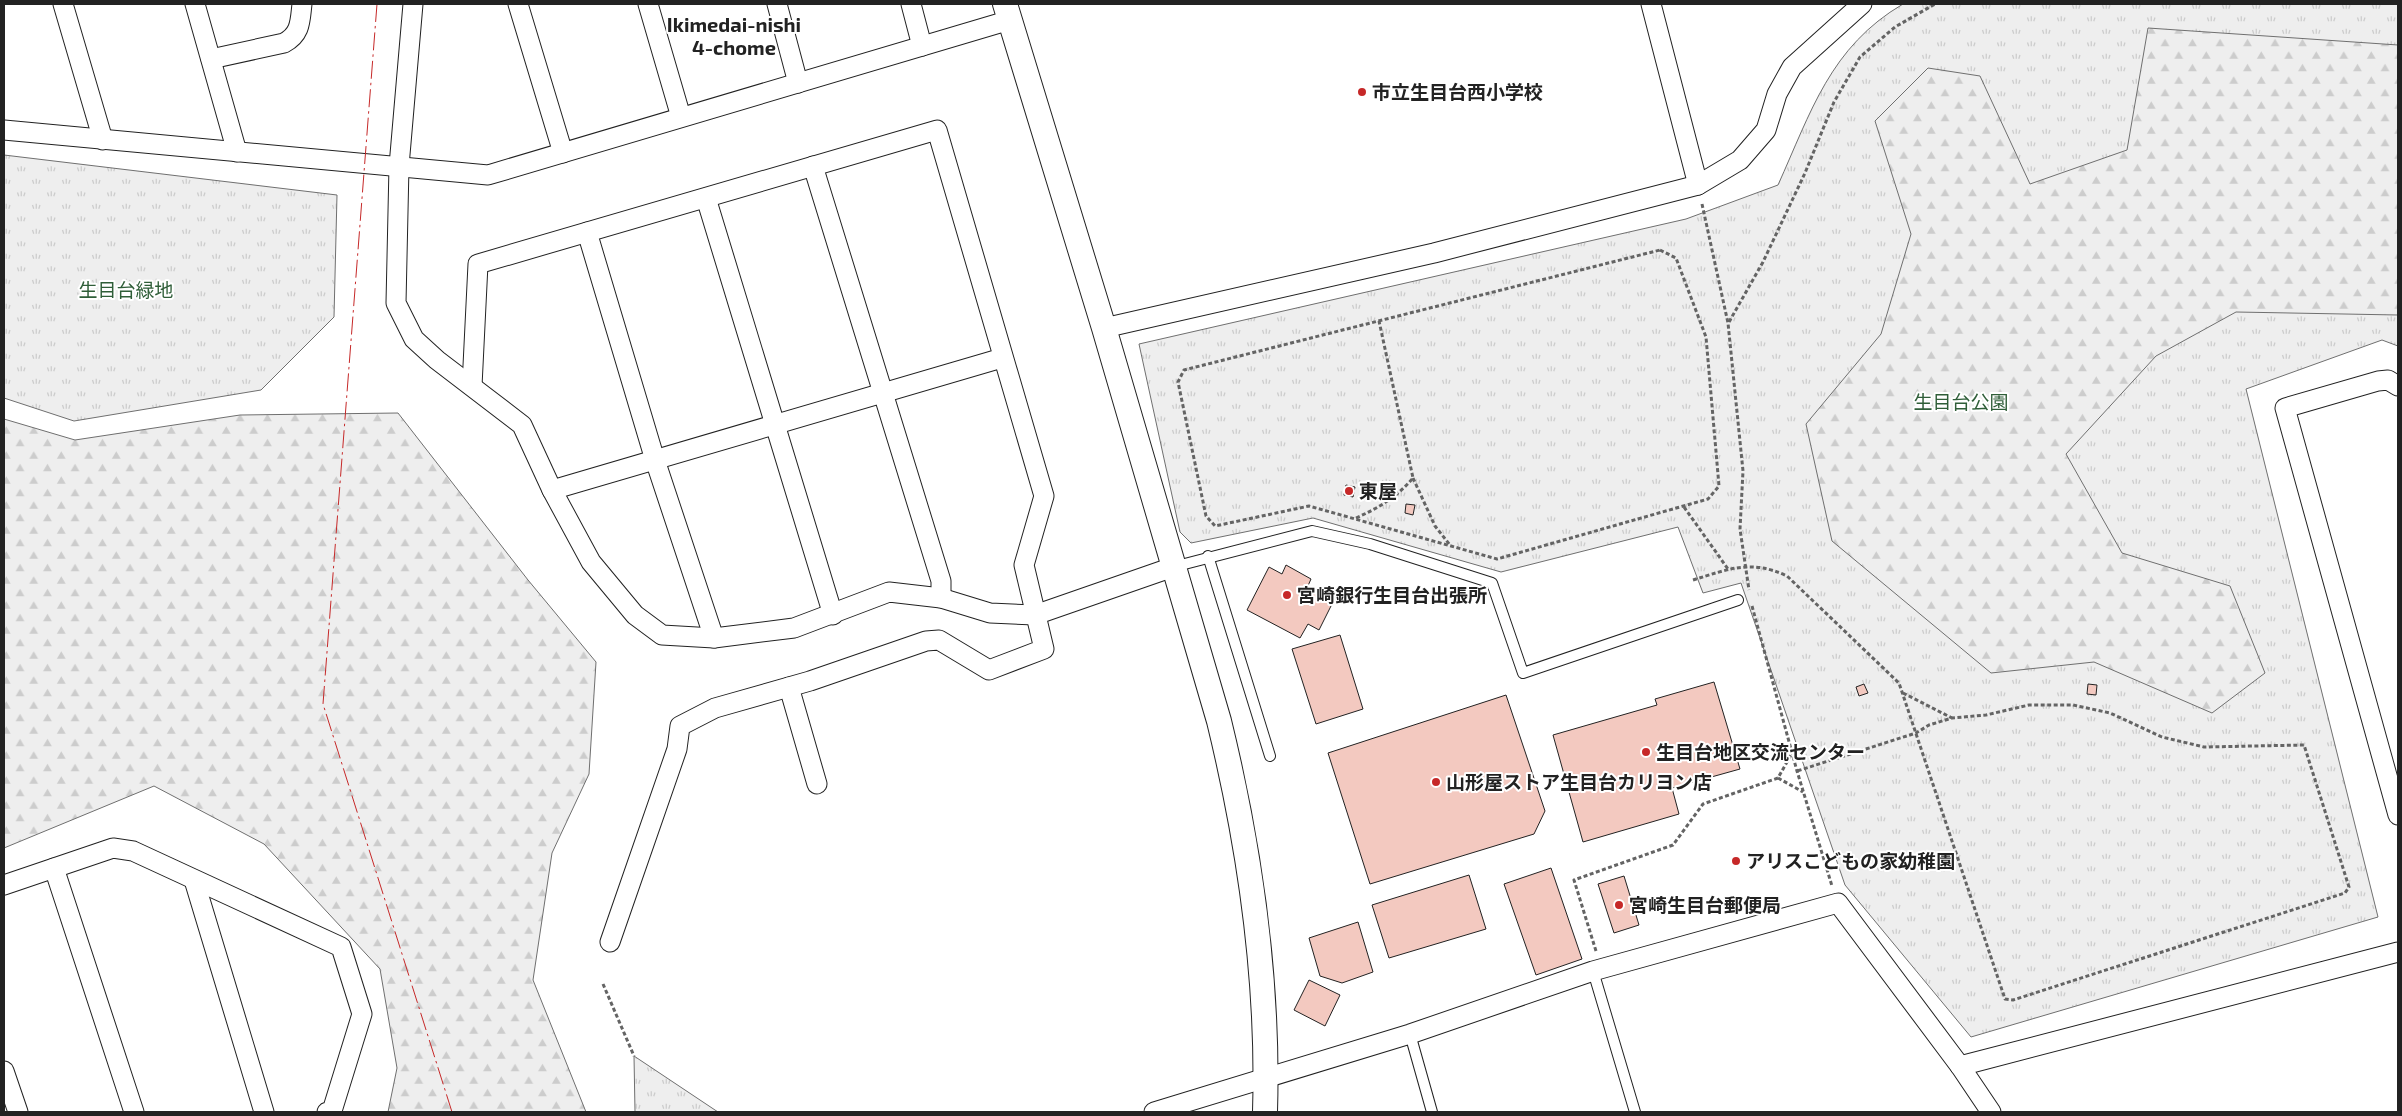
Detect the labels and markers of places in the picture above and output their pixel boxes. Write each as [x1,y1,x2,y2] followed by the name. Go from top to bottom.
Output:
[1372,80,1543,103] place label: 市立生目台西小学校
[1356,86,1368,98] marker: 市立生目台西小学校
[1359,479,1397,502] place label: 東屋
[1343,485,1355,497] marker: 東屋
[1297,583,1487,606] place label: 宮崎銀行生目台出張所
[1281,589,1293,601] marker: 宮崎銀行生目台出張所
[1656,740,1865,763] place label: 生目台地区交流センター
[1640,746,1652,758] marker: 生目台地区交流センター
[1446,770,1712,793] place label: 山形屋ストア生目台カリヨン店
[1430,776,1442,788] marker: 山形屋ストア生目台カリヨン店
[1746,849,1955,872] place label: アリスこどもの家幼稚園
[1730,855,1742,867] marker: アリスこどもの家幼稚園
[1629,893,1781,916] place label: 宮崎生目台郵便局
[1613,899,1625,911] marker: 宮崎生目台郵便局

